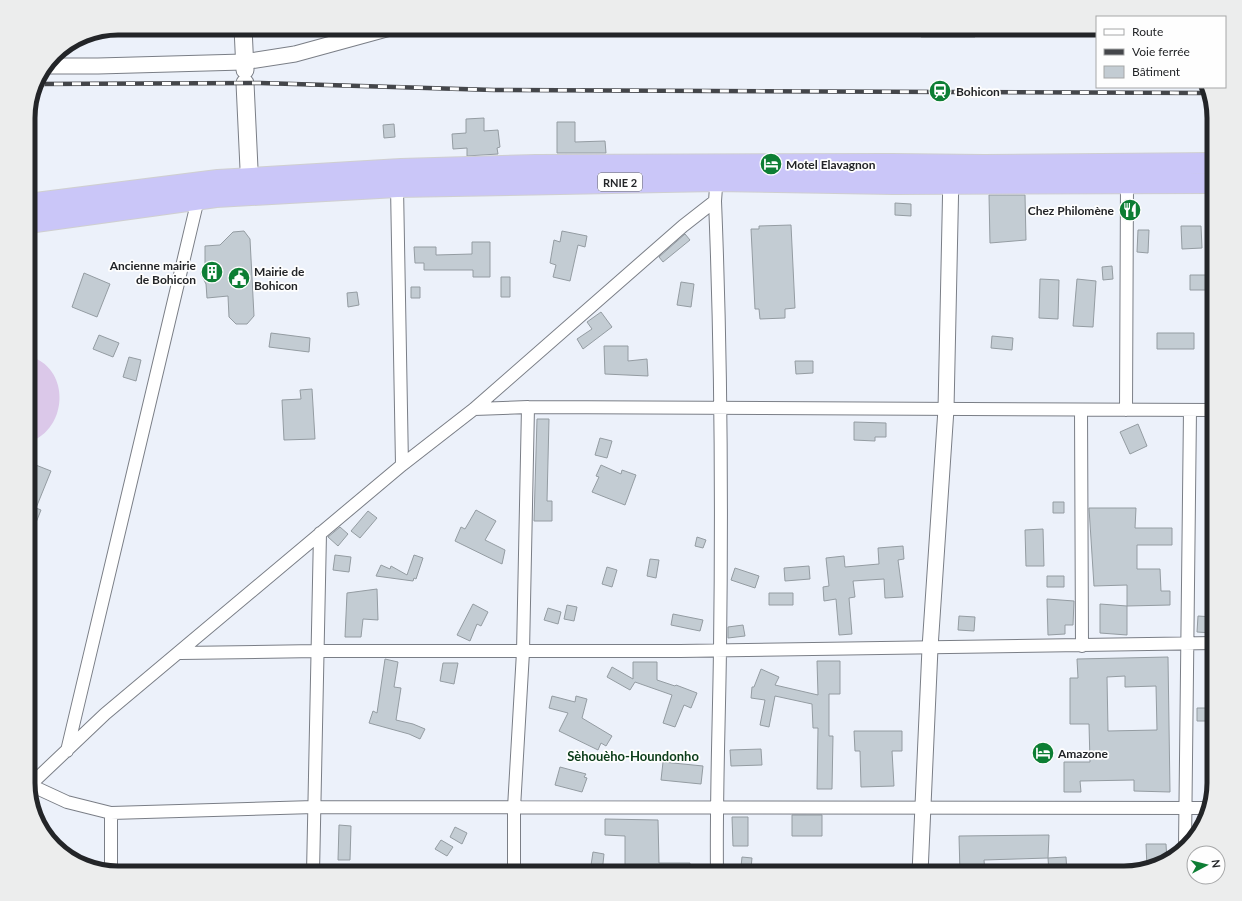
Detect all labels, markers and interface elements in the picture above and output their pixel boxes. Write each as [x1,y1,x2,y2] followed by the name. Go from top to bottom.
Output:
[1096,16,1226,88] legend
[1132,24,1163,39] text: Route
[1132,44,1190,59] text: Voie ferrée
[1132,64,1181,79] text: Bâtiment
[927,78,953,104] station icon: Bohicon
[956,84,1000,99] place label: Bohicon
[758,151,784,177] hotel icon: Motel Elavagnon
[786,157,876,172] place label: Motel Elavagnon
[598,173,642,191] road number: RNIE 2
[1117,197,1143,223] restaurant icon: Chez Philomène
[1028,203,1115,218] place label: Chez Philomène
[109,258,197,287] place label: Ancienne mairie de Bohicon
[199,259,225,285] building icon: Ancienne mairie de Bohicon
[254,264,305,293] place label: Mairie de Bohicon
[226,265,252,291] public building icon: Mairie de Bohicon
[1030,740,1056,766] hotel icon: Amazone
[1057,746,1109,761] place label: Amazone
[567,748,699,764] district label: Sèhouèho-Houndonho
[1186,845,1226,885] north arrow
[1209,859,1223,869] text: N

